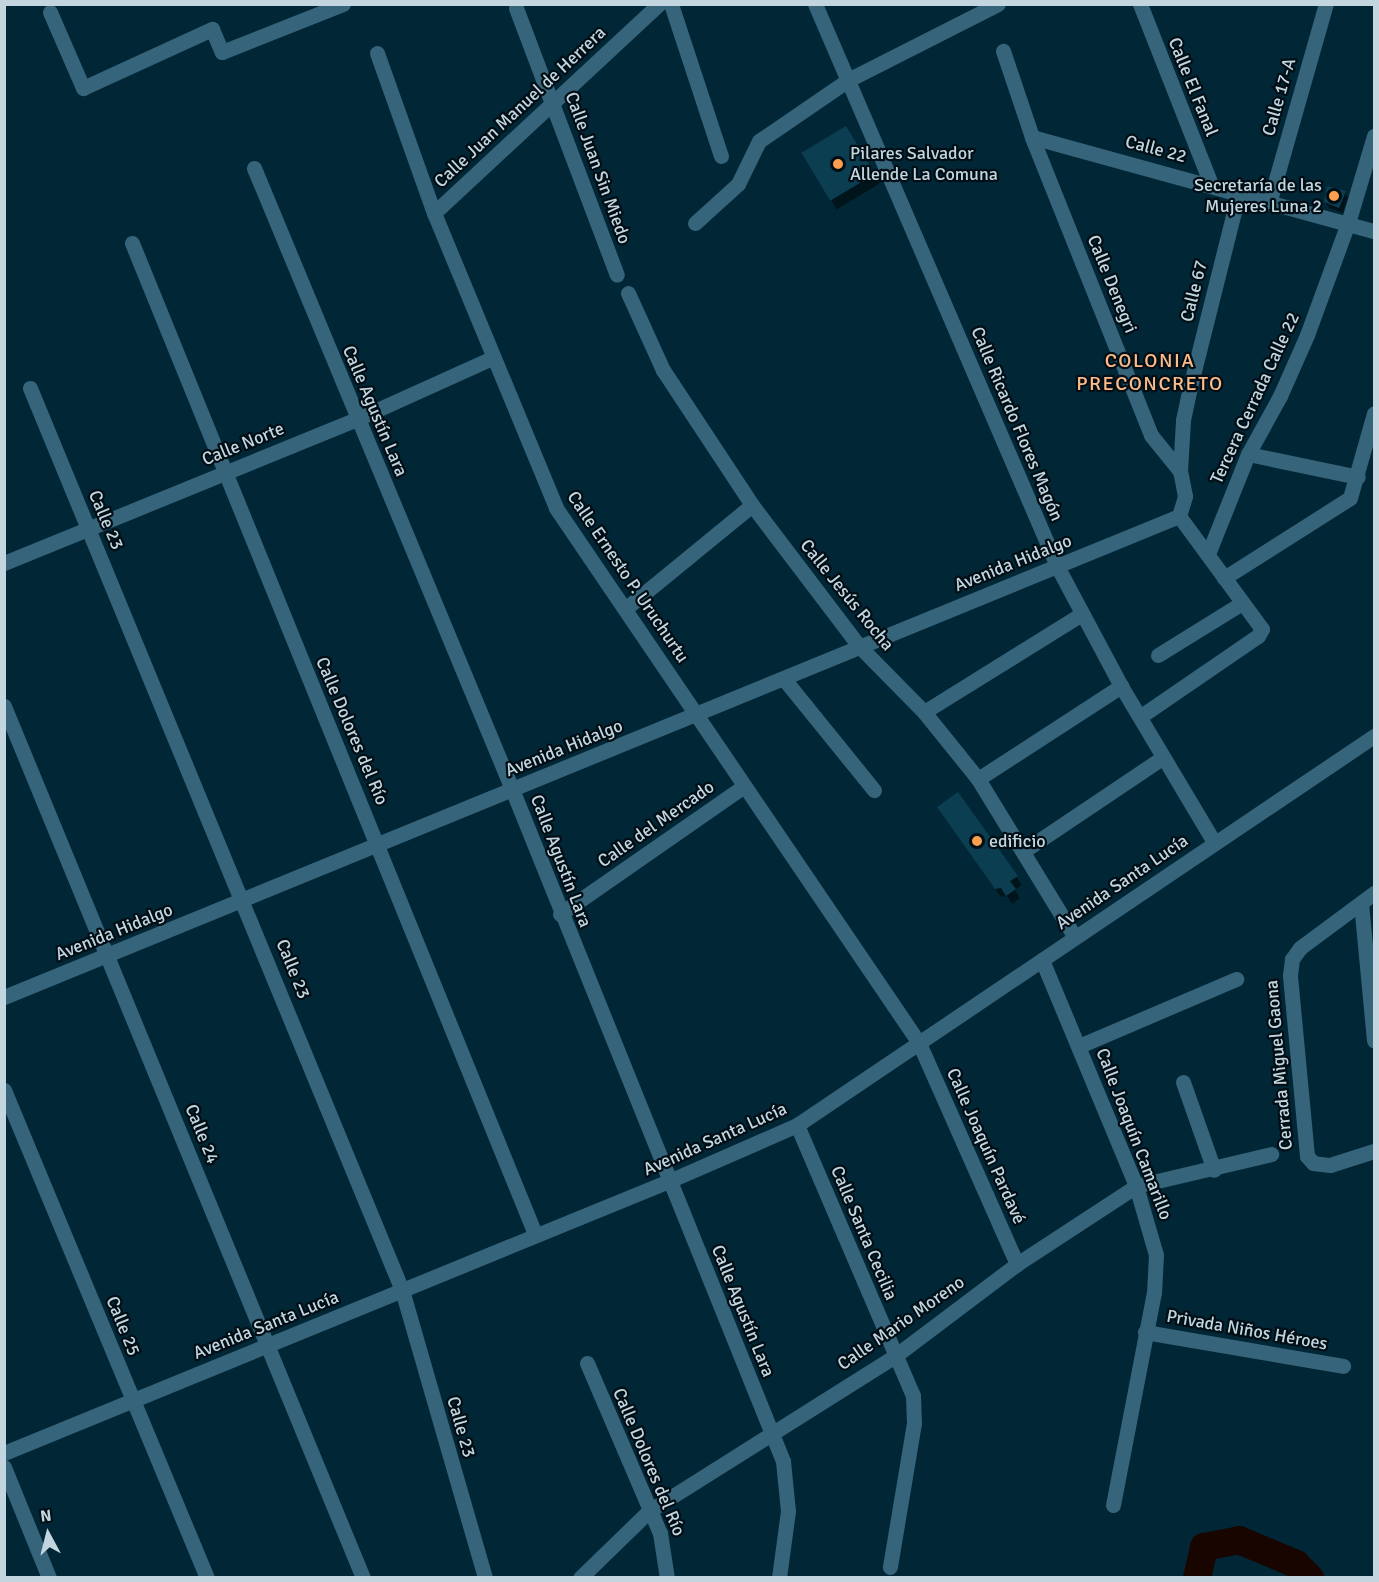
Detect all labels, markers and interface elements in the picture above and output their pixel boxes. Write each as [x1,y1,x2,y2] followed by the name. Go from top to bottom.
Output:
[430,22,610,192] street label: Calle Juan Manuel de Herrera
[1163,34,1223,140] street label: Calle El Fanal
[1258,56,1300,138] street label: Calle 17-A
[561,89,635,247] street label: Calle Juan Sin Miedo
[1123,130,1189,168] street label: Calle 22
[850,143,998,186] place label: Pilares Salvador Allende La Comuna
[831,157,845,171] marker: Pilares Salvador Allende La Comuna
[1194,175,1322,218] place label: Secretaría de las Mujeres Luna 2
[1327,189,1341,203] marker: Secretaría de las Mujeres Luna 2
[1083,232,1141,336] street label: Calle Denegri
[1176,258,1212,324] street label: Calle 67
[1206,309,1304,487] street label: Tercera Cerrada Calle 22
[966,324,1068,524] street label: Calle Ricardo Flores Magón
[338,342,412,480] street label: Calle Agustín Lara
[1076,348,1224,395] district label: COLONIA PRECONCRETO
[199,418,287,470] street label: Calle Norte
[84,487,128,553] street label: Calle 23
[562,487,694,667] street label: Calle Ernesto P. Uruchurtu
[951,530,1075,596] street label: Avenida Hidalgo
[795,535,899,655] street label: Calle Jesús Rocha
[311,654,393,808] street label: Calle Dolores del Río
[502,715,626,781] street label: Avenida Hidalgo
[594,776,718,872] street label: Calle del Mercado
[526,792,596,930] street label: Calle Agustín Lara
[989,830,1046,852] place label: edificio
[1052,830,1192,934] street label: Avenida Santa Lucía
[970,834,984,848] marker: edificio
[52,899,176,965] street label: Avenida Hidalgo
[271,936,315,1002] street label: Calle 23
[1261,979,1297,1151] street label: Cerrada Miguel Gaona
[1091,1045,1177,1223] street label: Calle Joaquín Camarillo
[942,1065,1030,1227] street label: Calle Joaquín Pardavé
[640,1098,790,1180] street label: Avenida Santa Lucía
[180,1101,224,1167] street label: Calle 24
[826,1163,902,1303] street label: Calle Santa Cecilia
[707,1242,779,1380] street label: Calle Agustín Lara
[833,1271,969,1375] street label: Calle Mario Moreno
[190,1286,342,1364] street label: Avenida Santa Lucía
[101,1293,145,1359] street label: Calle 25
[1165,1305,1329,1355] street label: Privada Niños Héroes
[608,1385,690,1539] street label: Calle Dolores del Río
[442,1394,480,1460] street label: Calle 23
[18,1504,78,1564] north arrow
[39,1506,53,1527] text: N

